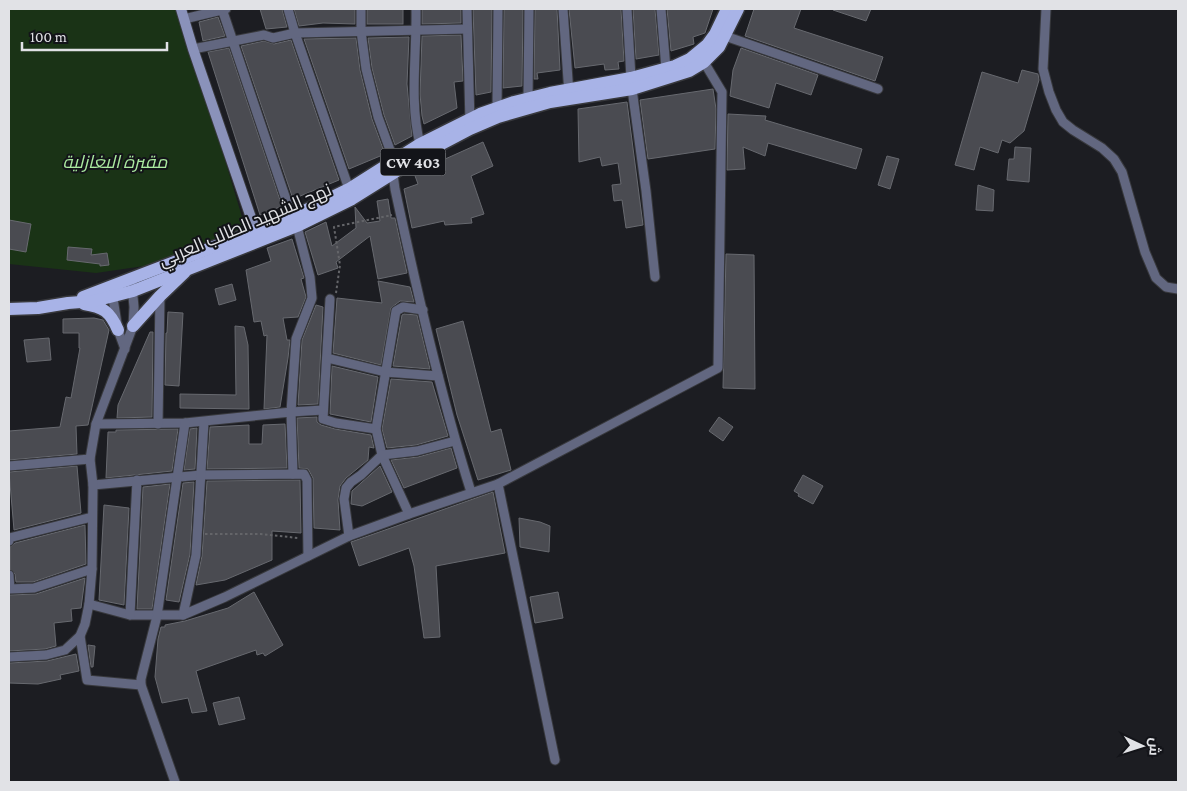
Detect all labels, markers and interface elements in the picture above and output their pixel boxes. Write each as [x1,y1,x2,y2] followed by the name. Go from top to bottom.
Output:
[22,20,168,52] scale bar
[30,29,67,45] text: 100 m
[380,148,446,176] road number: CW 403
[63,152,168,172] park label: مقبرة البغازلية
[156,179,336,274] street label: نهج الشهيد الطالب العربي
[1117,721,1167,771] north arrow
[1145,737,1164,756] text: ش

